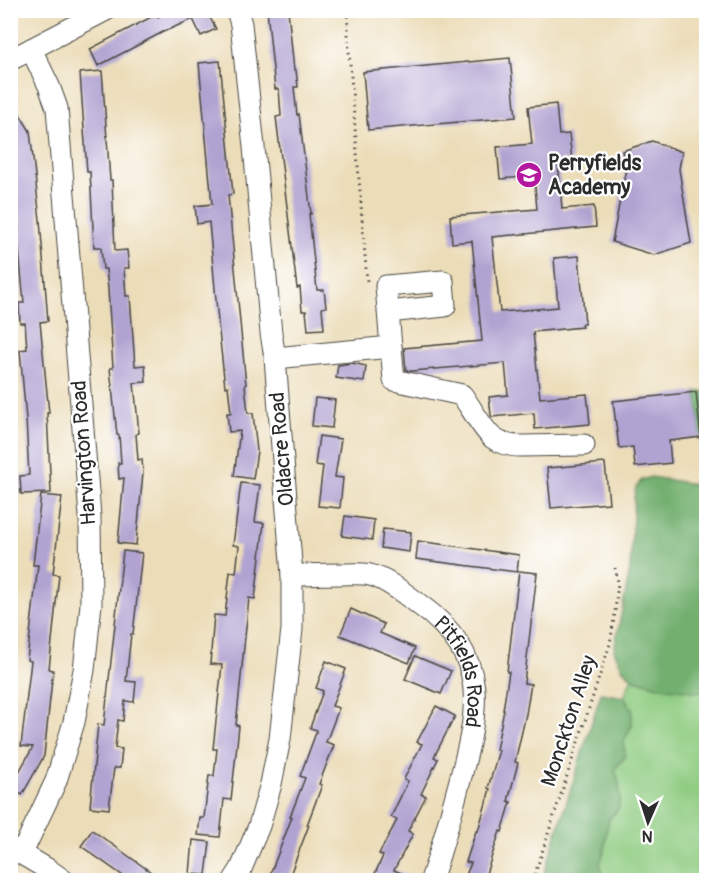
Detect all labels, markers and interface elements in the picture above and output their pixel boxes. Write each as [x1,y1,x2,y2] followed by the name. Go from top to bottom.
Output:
[548,150,642,201] place label: Perryfields Academy
[514,160,544,190] school or university icon: Perryfields Academy
[65,380,103,526] street label: Harvington Road
[264,391,300,507] street label: Oldacre Road
[428,610,488,729] street label: Pitfields Road
[535,652,603,790] street label: Monckton Alley
[618,792,678,852] north arrow
[641,826,653,846] text: N

